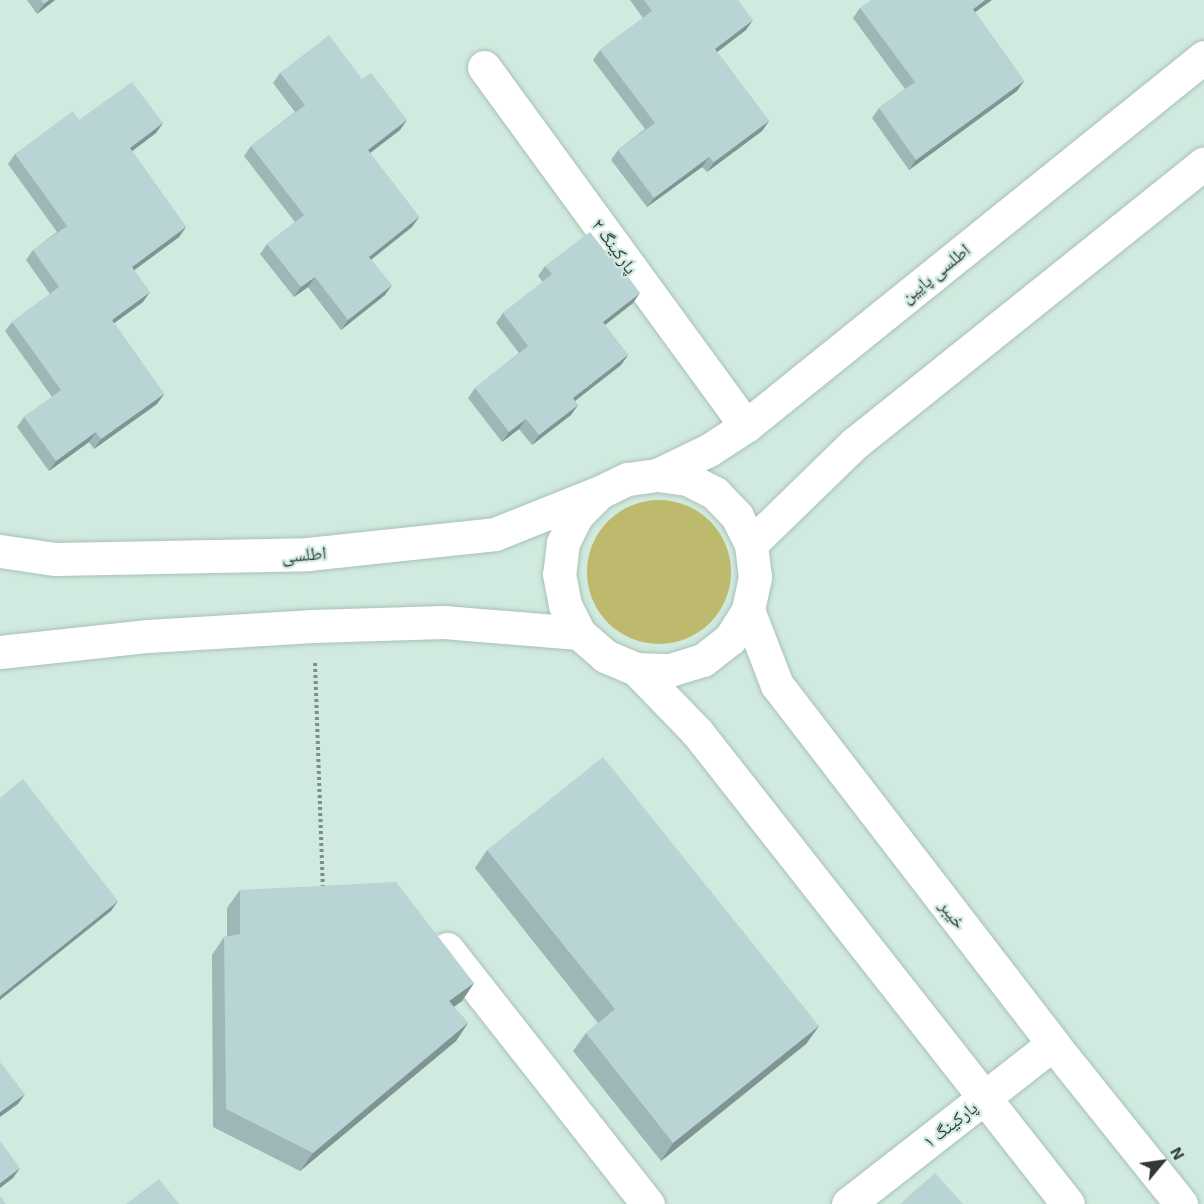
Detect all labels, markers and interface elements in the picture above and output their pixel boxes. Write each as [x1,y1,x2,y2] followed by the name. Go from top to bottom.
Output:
[588,214,642,278] street label: پارکینگ ۲
[896,239,974,307] street label: اطلسی پایین
[281,541,327,567] street label: اطلسی
[935,895,971,933] street label: خیبر
[919,1096,981,1152] street label: پارکینگ ۱
[1132,1132,1192,1192] north arrow
[1167,1143,1189,1163] text: N

